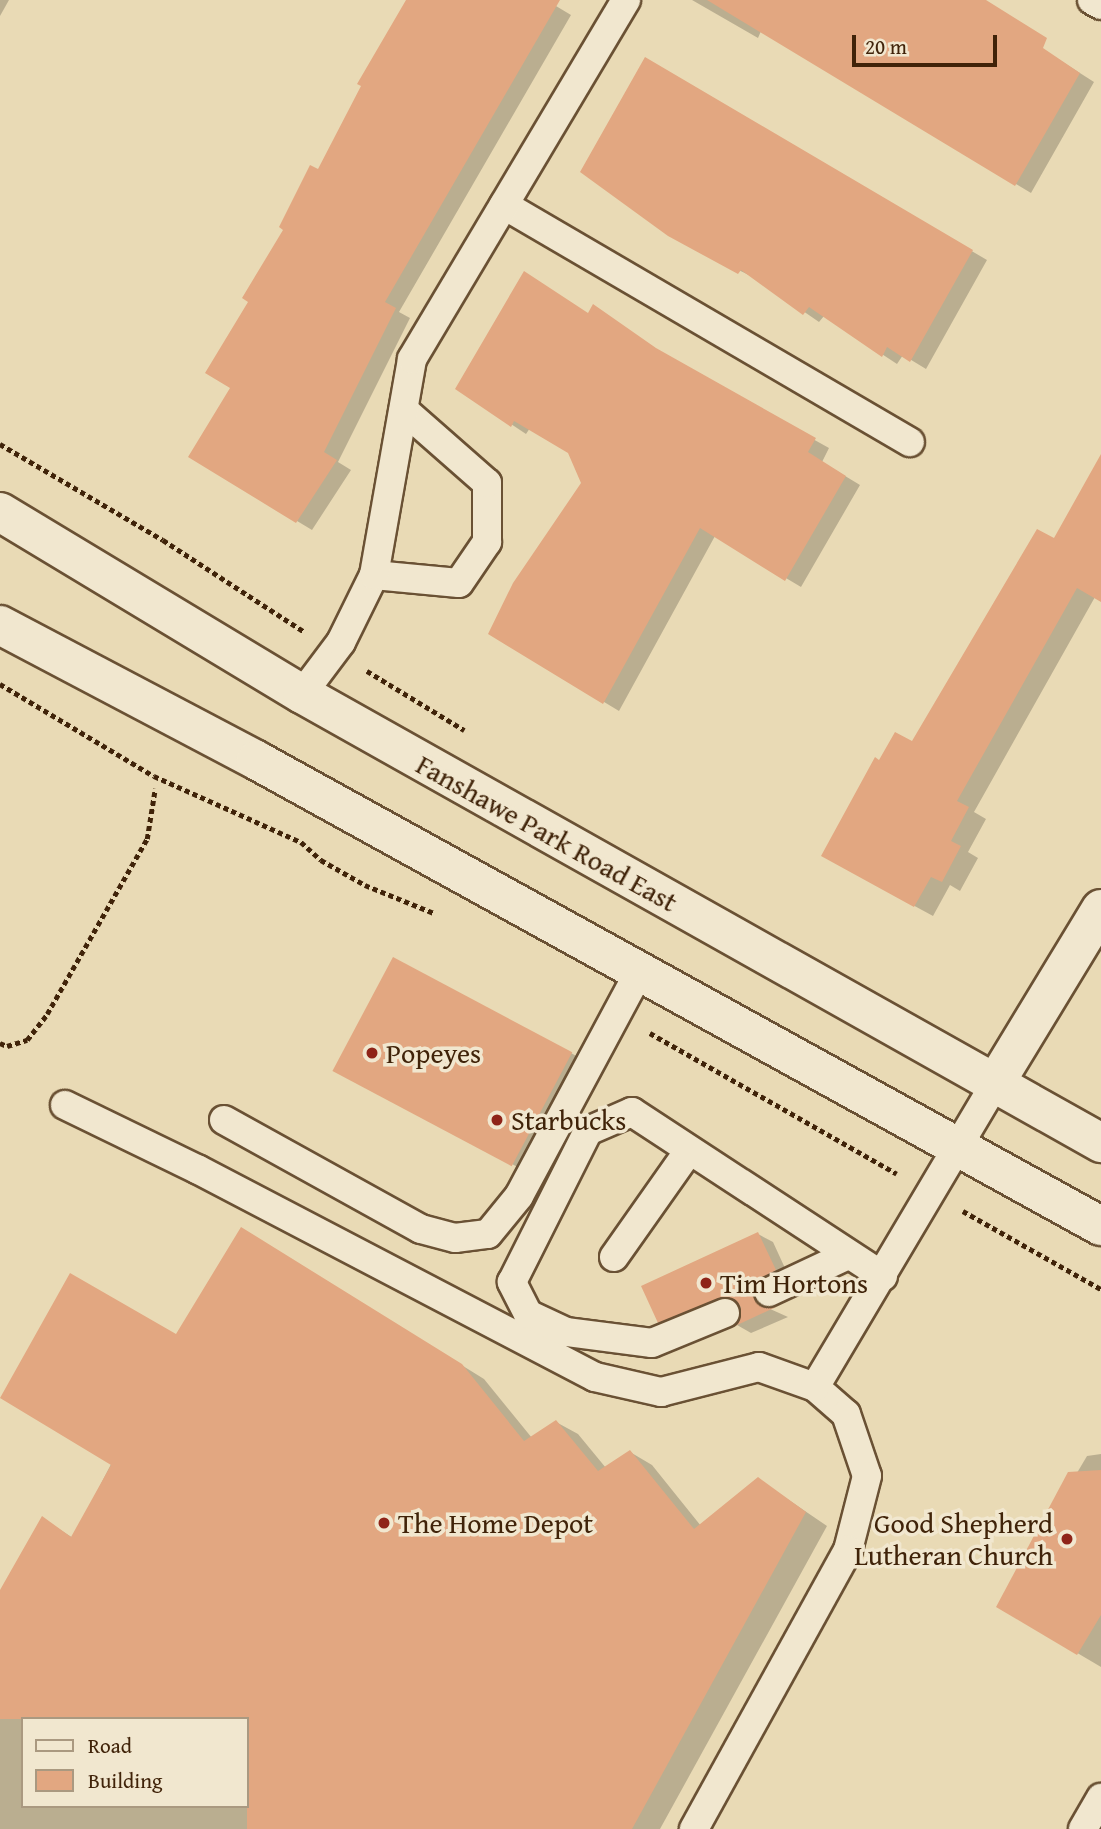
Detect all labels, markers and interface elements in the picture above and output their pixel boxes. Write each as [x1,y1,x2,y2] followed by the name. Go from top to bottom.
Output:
[856,21,1001,65] scale bar
[865,31,907,62] text: 20 m
[411,747,683,919] street label: Fanshawe Park Road East
[386,1036,481,1070] place label: Popeyes
[364,1045,380,1061] marker: Popeyes
[511,1103,626,1137] place label: Starbucks
[489,1112,505,1128] marker: Starbucks
[720,1266,868,1300] place label: Tim Hortons
[698,1275,714,1291] marker: Tim Hortons
[398,1506,593,1540] place label: The Home Depot
[854,1506,1053,1572] place label: Good Shepherd Lutheran Church
[376,1515,392,1531] marker: The Home Depot
[1059,1531,1075,1547] marker: Good Shepherd Lutheran Church
[21,1717,248,1808] legend
[88,1730,132,1761] text: Road
[88,1765,162,1796] text: Building

